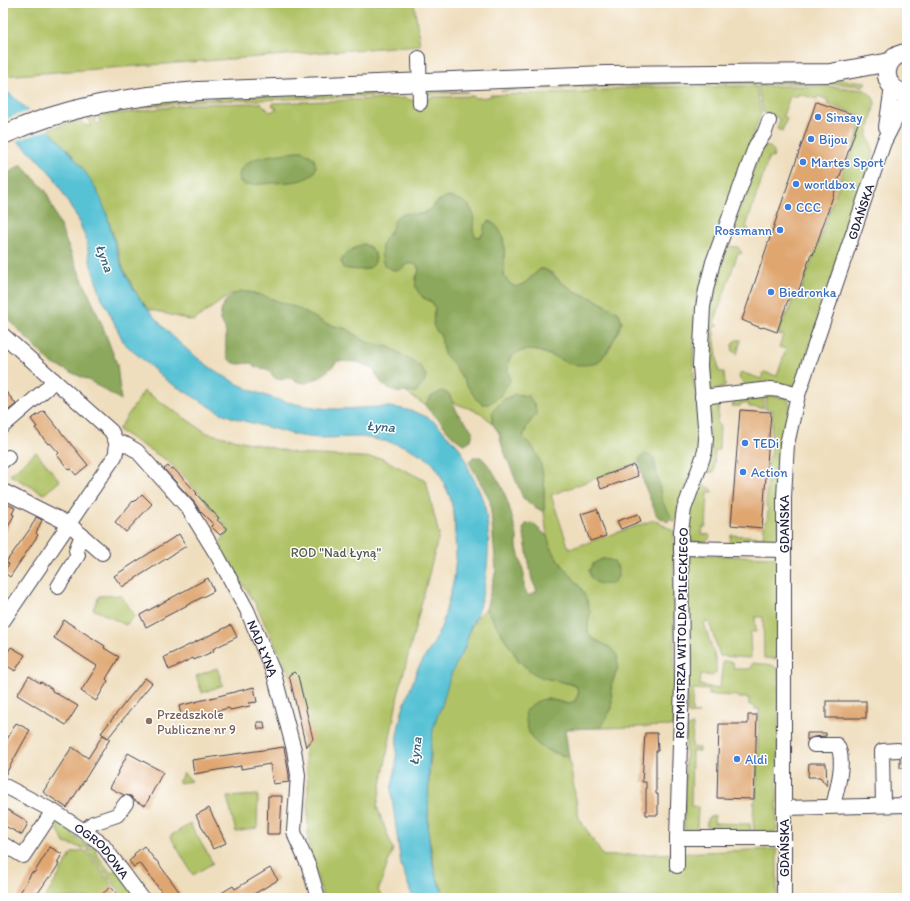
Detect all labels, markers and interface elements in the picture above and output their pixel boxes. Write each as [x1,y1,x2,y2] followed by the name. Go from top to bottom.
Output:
[826,110,862,125] place label: Sinsay
[813,112,823,122] marker: Sinsay
[819,132,848,147] place label: Bijou
[806,134,816,144] marker: Bijou
[811,155,884,170] place label: Martes Sport
[798,157,808,167] marker: Martes Sport
[804,177,856,192] place label: worldbox
[791,179,801,189] marker: worldbox
[844,181,878,242] street label: GDAŃSKA
[796,200,821,215] place label: CCC
[783,202,793,212] marker: CCC
[714,223,772,238] place label: Rossmann
[775,225,785,235] marker: Rossmann
[92,242,118,275] water label: Łyna
[779,285,837,300] place label: Biedronka
[766,287,776,297] marker: Biedronka
[366,417,396,436] water label: Łyna
[753,436,779,451] place label: TEDi
[740,438,750,448] marker: TEDi
[751,465,788,480] place label: Action
[738,467,748,477] marker: Action
[777,494,792,553] street label: GDAŃSKA
[672,527,691,739] street label: ROTMISTRZA WITOLDA PILECKIEGO
[291,545,382,560] park label: ROD "Nad Łyną"
[244,618,281,679] street label: NAD ŁYNĄ
[157,707,236,737] place label: Przedszkole Publiczne nr 9
[144,716,154,726] marker: Przedszkole Publiczne nr 9
[405,735,426,766] water label: Łyna
[745,752,767,767] place label: Aldi
[732,754,742,764] marker: Aldi
[777,818,792,877] street label: GDAŃSKA
[71,820,133,882] street label: OGRODOWA

